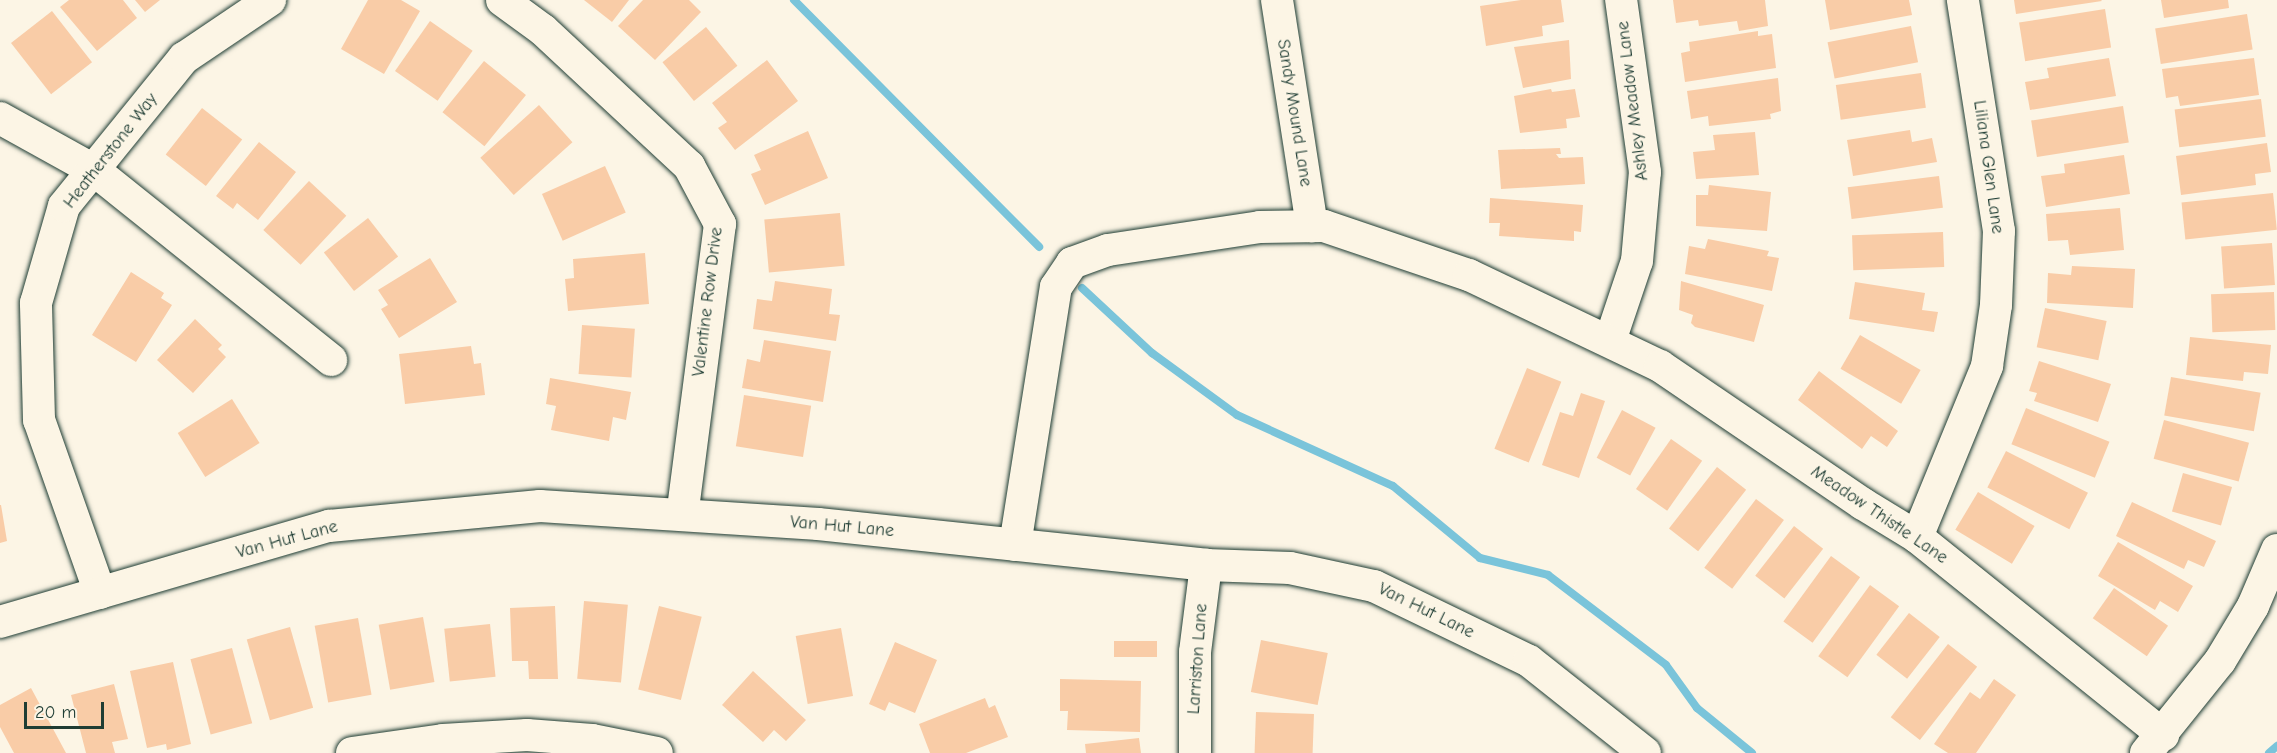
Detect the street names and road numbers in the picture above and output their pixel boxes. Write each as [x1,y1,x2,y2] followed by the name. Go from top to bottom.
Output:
[1612,20,1654,182] street label: Ashley Meadow Lane
[1272,38,1316,188] street label: Sandy Mound Lane
[59,89,163,213] street label: Heatherstone Way
[1968,99,2008,235] street label: Liliana Glen Lane
[688,226,728,378] street label: Valentine Row Drive
[1806,461,1952,569] street label: Meadow Thistle Lane
[789,512,895,542] street label: Van Hut Lane
[234,516,340,564] street label: Van Hut Lane
[1374,578,1478,644] street label: Van Hut Lane
[1183,603,1213,715] street label: Larriston Lane

